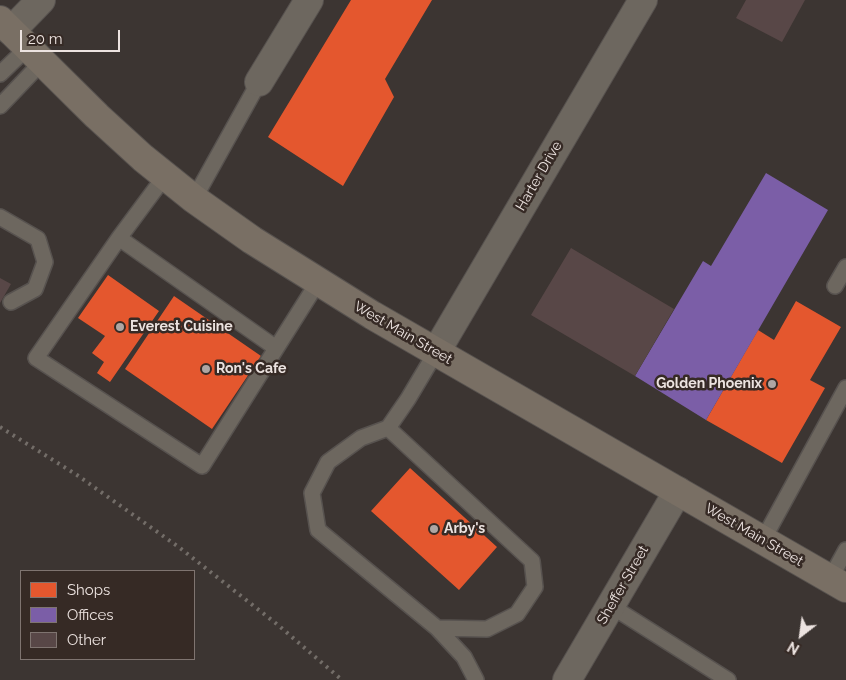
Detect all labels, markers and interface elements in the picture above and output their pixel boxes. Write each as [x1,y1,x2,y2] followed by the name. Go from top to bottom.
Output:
[22,20,122,52] scale bar
[28,30,63,48] text: 20 m
[512,138,566,214] street label: Harter Drive
[351,298,455,368] street label: West Main Street
[130,319,233,335] place label: Everest Cuisine
[114,321,126,333] marker: Everest Cuisine
[216,361,286,377] place label: Ron's Cafe
[200,363,212,375] marker: Ron's Cafe
[656,376,762,392] place label: Golden Phoenix
[766,378,778,390] marker: Golden Phoenix
[702,500,806,570] street label: West Main Street
[444,521,485,537] place label: Arby's
[428,523,440,535] marker: Arby's
[594,543,652,627] street label: Sheffer Street
[20,570,195,660] legend
[67,581,110,599] text: Shops
[67,606,114,624] text: Offices
[776,610,826,660] north arrow
[67,631,106,649] text: Other
[785,638,802,658] text: N

